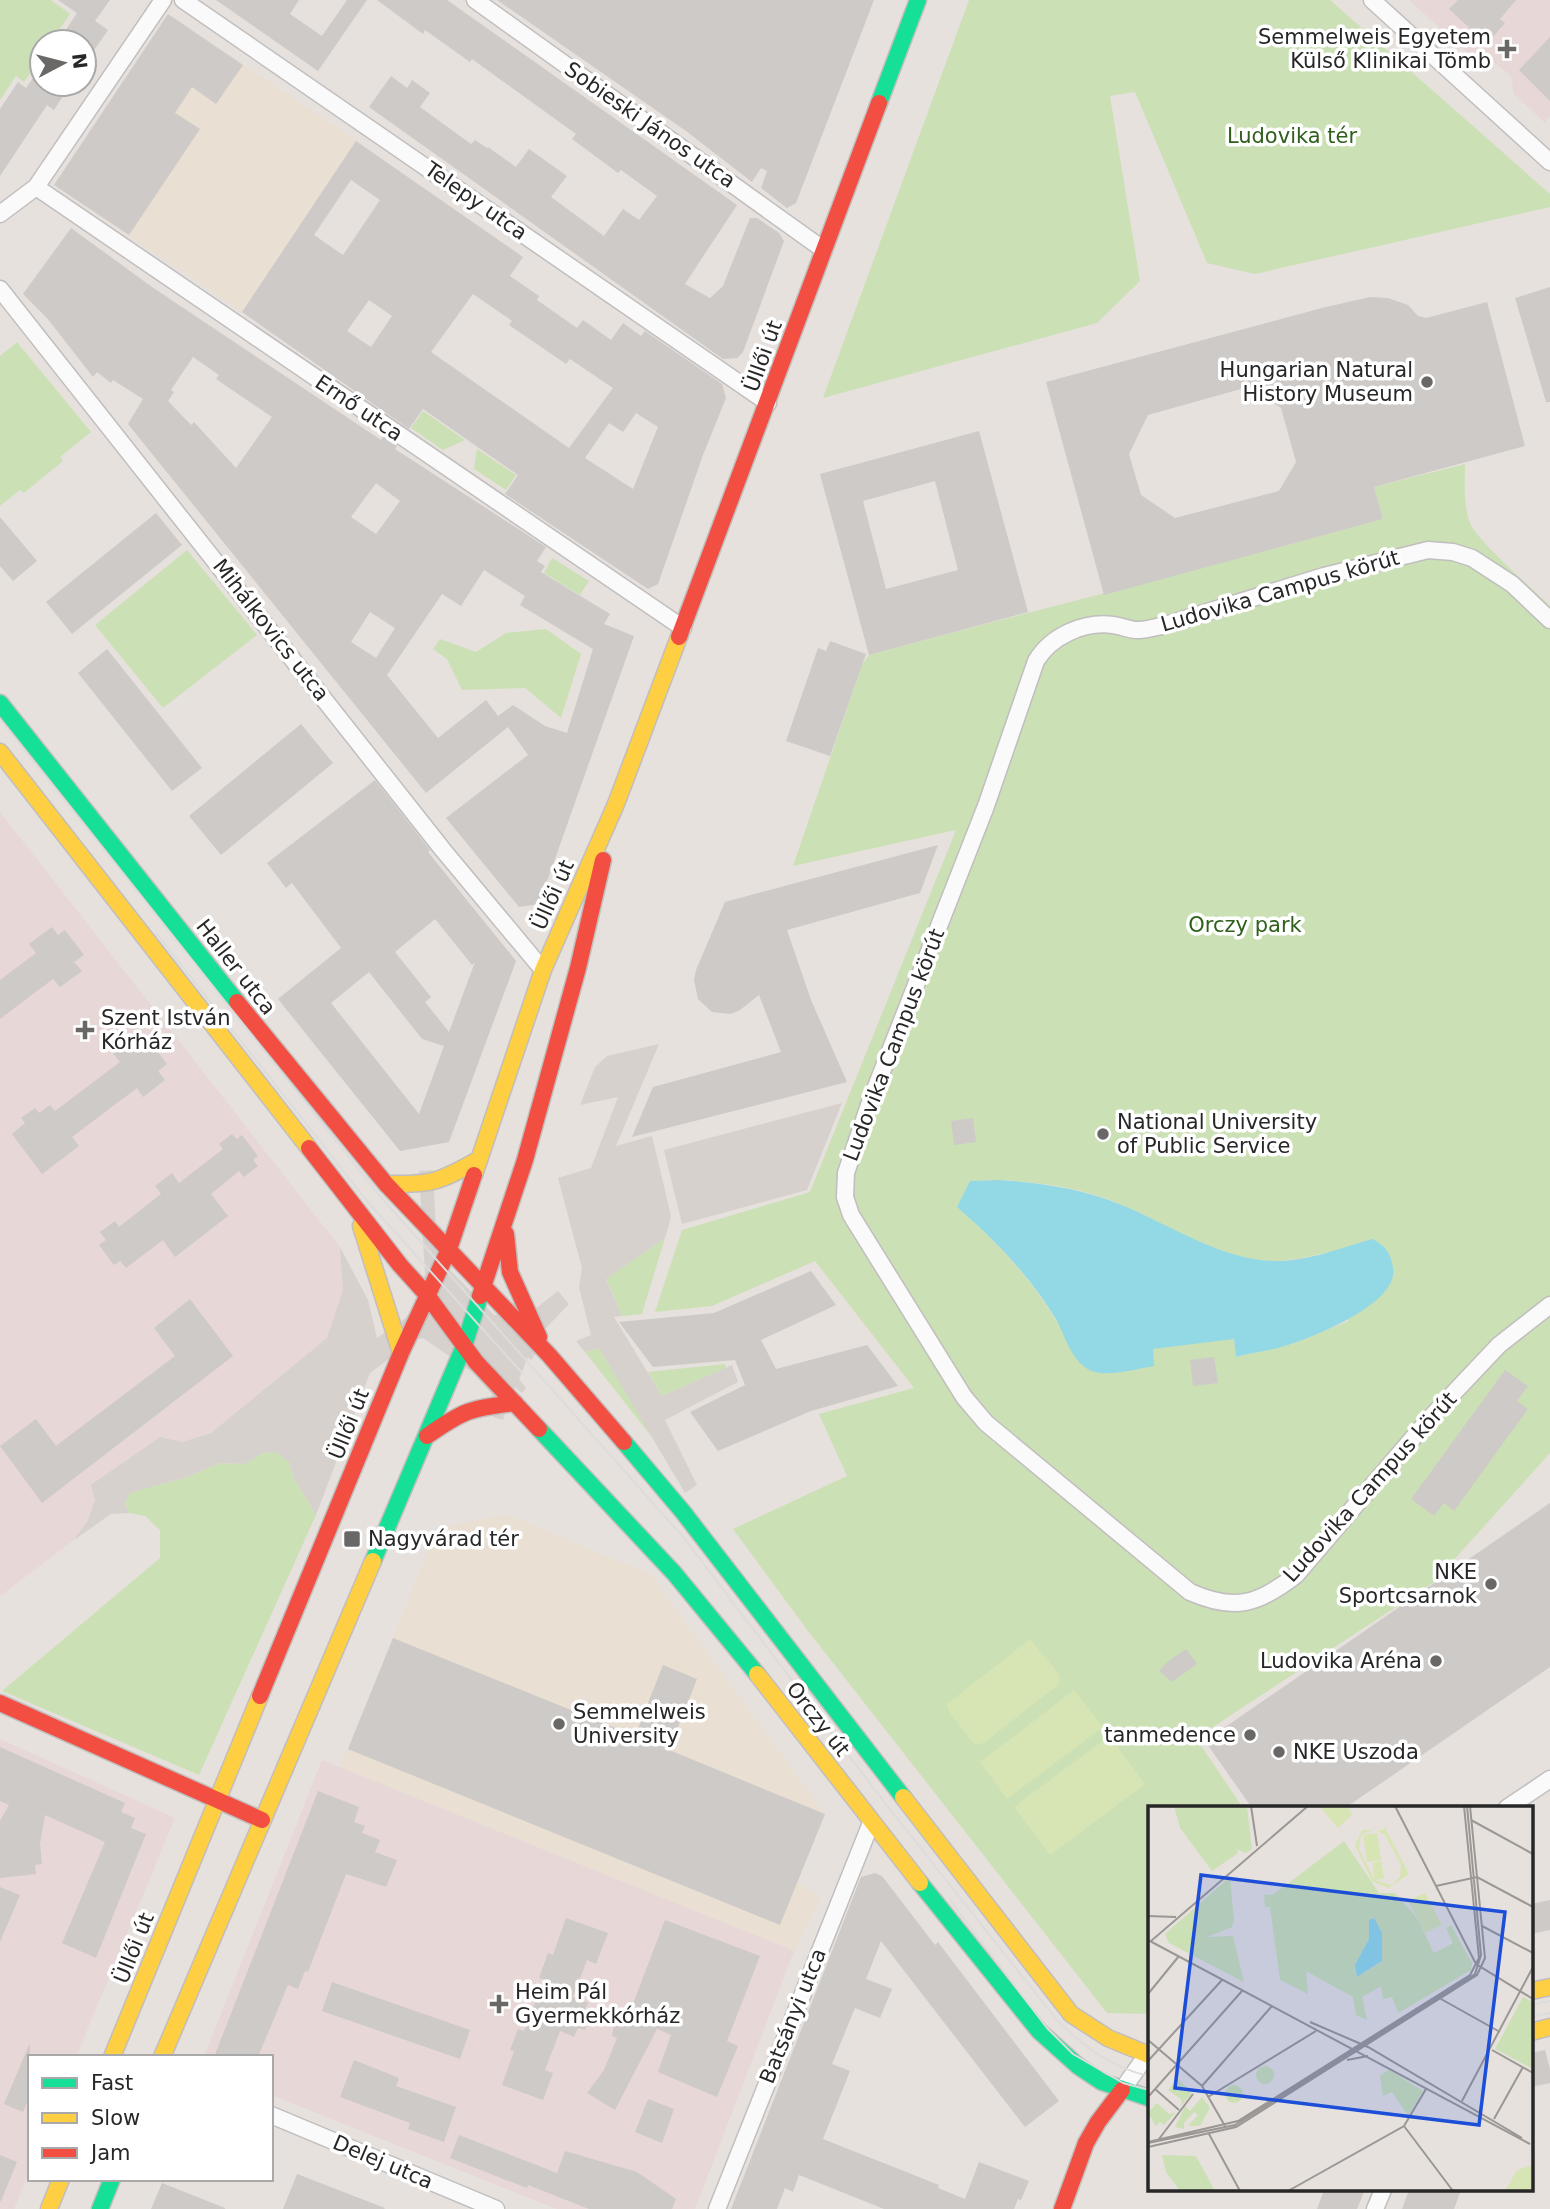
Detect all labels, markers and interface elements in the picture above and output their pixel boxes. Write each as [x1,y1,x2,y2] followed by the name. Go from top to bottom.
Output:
[1258,25,1491,73] place label: Semmelweis Egyetem Külső Klinikai Tömb
[28,28,98,98] north arrow
[1497,39,1517,59] marker: Semmelweis Egyetem Külső Klinikai Tömb
[68,52,92,70] text: N
[560,57,740,193] street label: Sobieski János utca
[1227,124,1357,148] park label: Ludovika tér
[419,156,532,245] street label: Telepy utca
[738,317,787,395] street label: Üllői út
[1220,358,1413,406] place label: Hungarian Natural History Museum
[311,370,407,446] street label: Ernő utca
[1419,374,1435,390] marker: Hungarian Natural History Museum
[1158,545,1402,637] street label: Ludovika Campus körút
[208,554,334,706] street label: Mihálkovics utca
[526,856,579,934] street label: Üllői út
[1188,913,1303,937] park label: Orczy park
[191,914,281,1020] street label: Haller utca
[839,925,949,1165] street label: Ludovika Campus körút
[101,1006,230,1054] place label: Szent István Kórház
[75,1020,95,1040] marker: Szent István Kórház
[1117,1110,1317,1158] place label: National University of Public Service
[1095,1126,1111,1142] marker: National University of Public Service
[323,1385,374,1463] street label: Üllői út
[1278,1387,1462,1587] street label: Ludovika Campus körút
[368,1527,519,1551] place label: Nagyvárad tér
[342,1529,362,1549] marker: Nagyvárad tér
[1339,1560,1478,1608] place label: NKE Sportcsarnok
[1483,1576,1499,1592] marker: NKE Sportcsarnok
[1260,1649,1422,1673] place label: Ludovika Aréna
[1428,1653,1444,1669] marker: Ludovika Aréna
[781,1677,855,1761] street label: Orczy út
[573,1700,706,1748] place label: Semmelweis University
[551,1716,567,1732] marker: Semmelweis University
[1104,1723,1236,1747] place label: tanmedence
[1242,1727,1258,1743] marker: tanmedence
[1293,1740,1419,1764] place label: NKE Uszoda
[1271,1744,1287,1760] marker: NKE Uszoda
[1148,1806,1532,2192] inset map
[108,1909,159,1987] street label: Üllői út
[755,1945,831,2087] street label: Batsányi utca
[515,1980,680,2028] place label: Heim Pál Gyermekkórház
[489,1994,509,2014] marker: Heim Pál Gyermekkórház
[28,2055,273,2181] legend
[91,2071,133,2095] text: Fast
[91,2106,140,2130] text: Slow
[329,2130,437,2194] street label: Delej utca
[89,2141,131,2165] text: Jam

